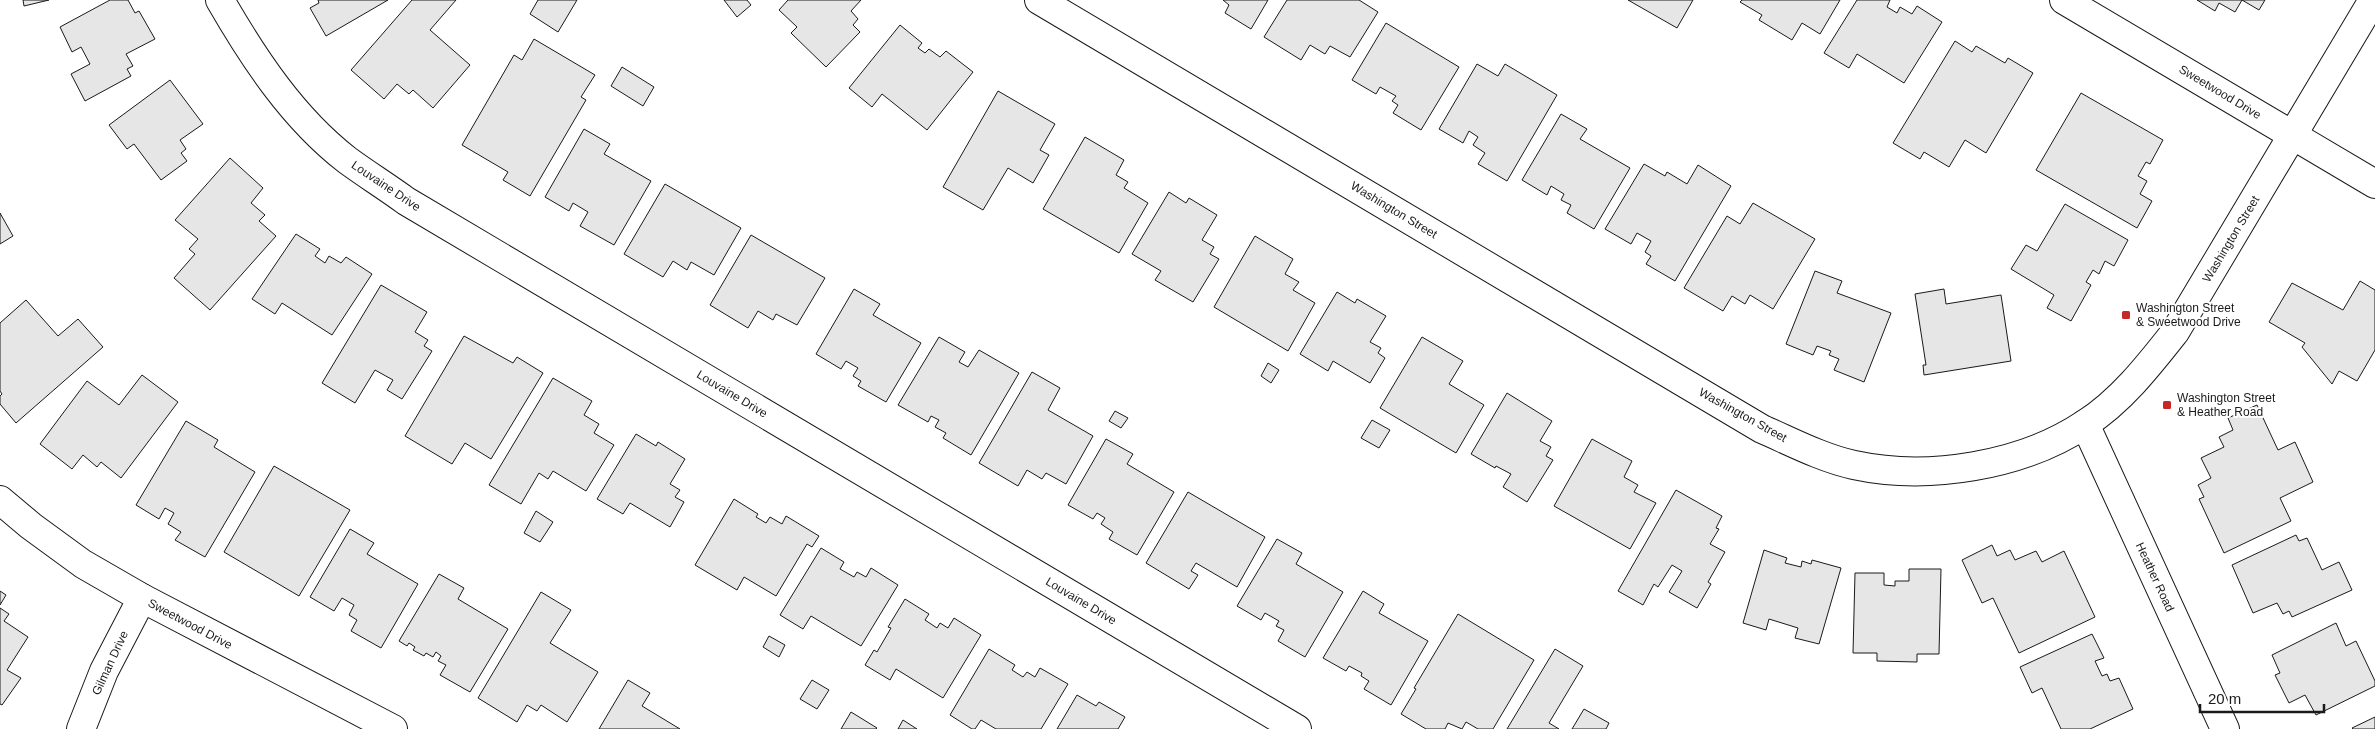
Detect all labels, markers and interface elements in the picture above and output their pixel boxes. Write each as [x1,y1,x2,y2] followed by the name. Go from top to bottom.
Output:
[2176,62,2264,122] street label: Sweetwood Drive
[349,158,423,214] street label: Louvaine Drive
[1348,179,1440,242] street label: Washington Street
[2200,193,2263,285] street label: Washington Street
[2136,301,2241,329] place label: Washington Street & Sweetwood Drive
[2120,309,2132,321] marker: Washington Street & Sweetwood Drive
[694,367,770,421] street label: Louvaine Drive
[1697,385,1790,445] street label: Washington Street
[2177,391,2276,419] place label: Washington Street & Heather Road
[2161,399,2173,411] marker: Washington Street & Heather Road
[2133,540,2177,614] street label: Heather Road
[1043,574,1119,628] street label: Louvaine Drive
[145,596,235,652] street label: Sweetwood Drive
[89,628,131,697] street label: Gilman Drive
[2200,682,2324,714] scale bar
[2208,690,2241,707] text: 20 m

